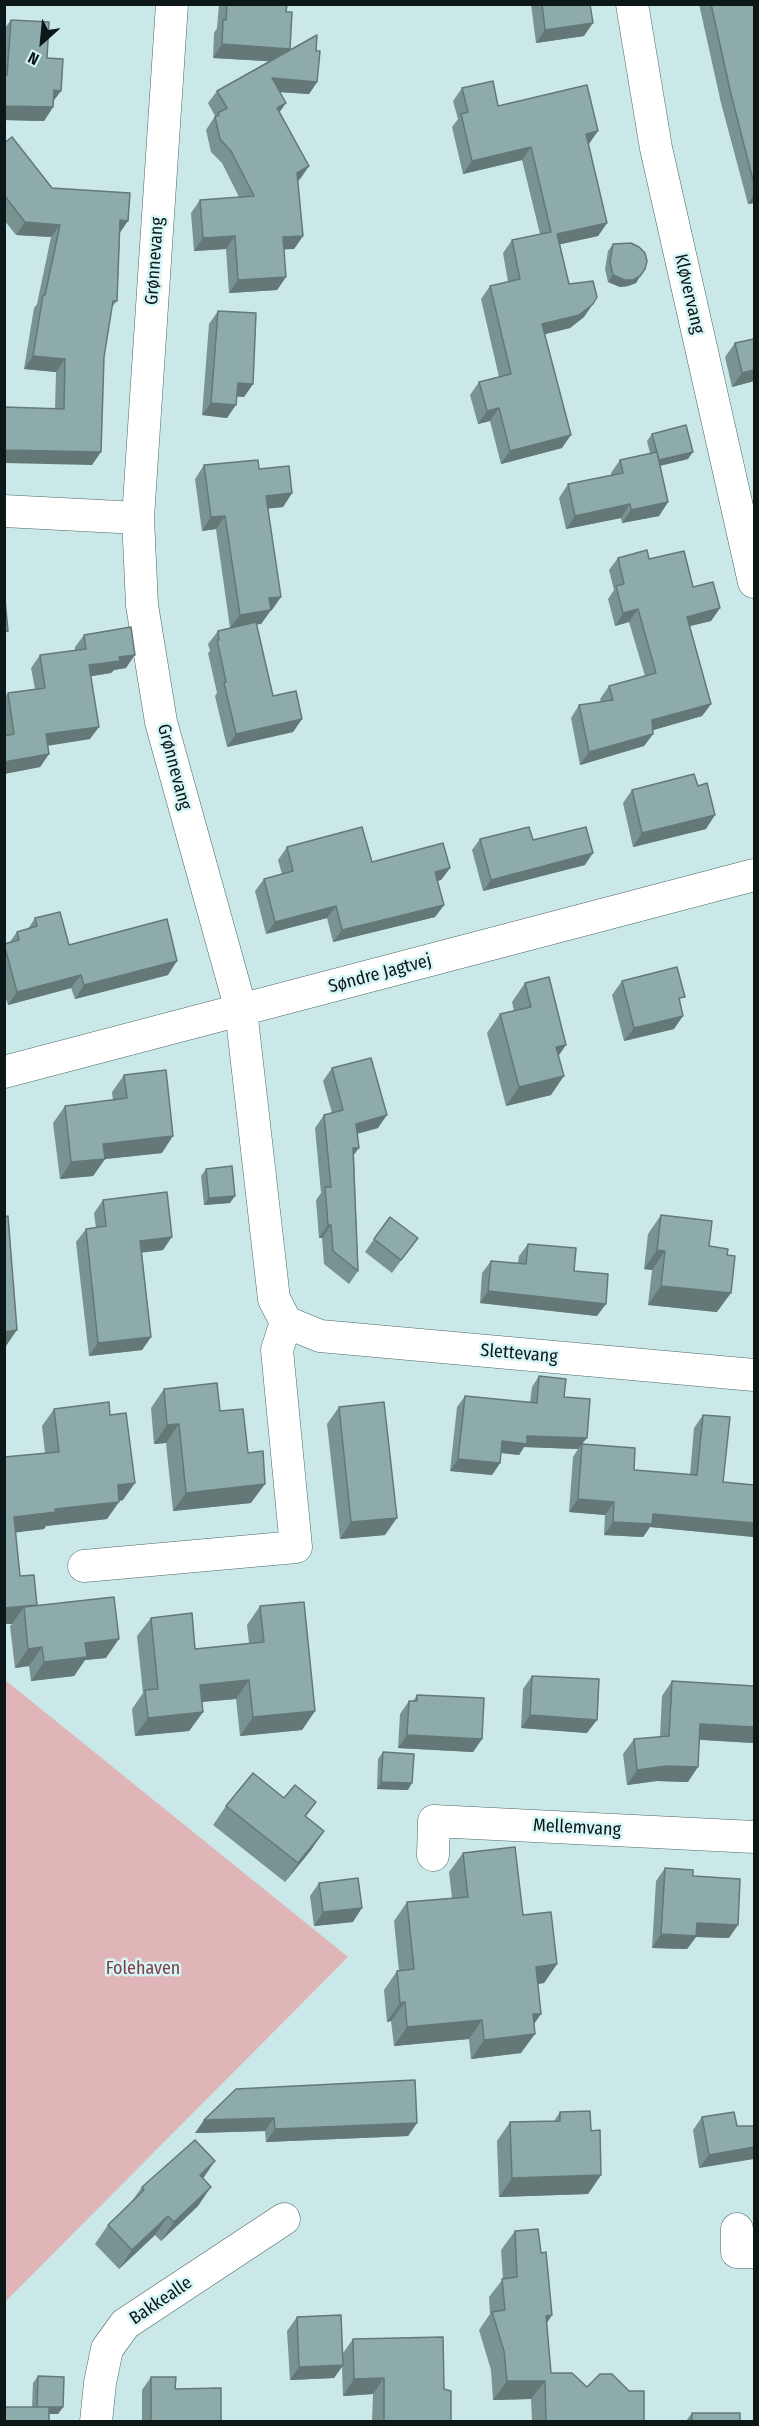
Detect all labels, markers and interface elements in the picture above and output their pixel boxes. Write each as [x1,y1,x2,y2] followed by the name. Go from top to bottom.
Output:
[12,12,72,72] north arrow
[25,48,42,69] text: N
[141,216,169,306] street label: Grønnevang
[669,252,709,336] street label: Kløvervang
[152,722,196,812] street label: Grønnevang
[326,950,434,998] street label: Søndre Jagtvej
[480,1340,558,1368] street label: Slettevang
[532,1815,622,1841] street label: Mellemvang
[106,1958,180,1980] park label: Folehaven
[126,2272,196,2330] street label: Bakkealle

